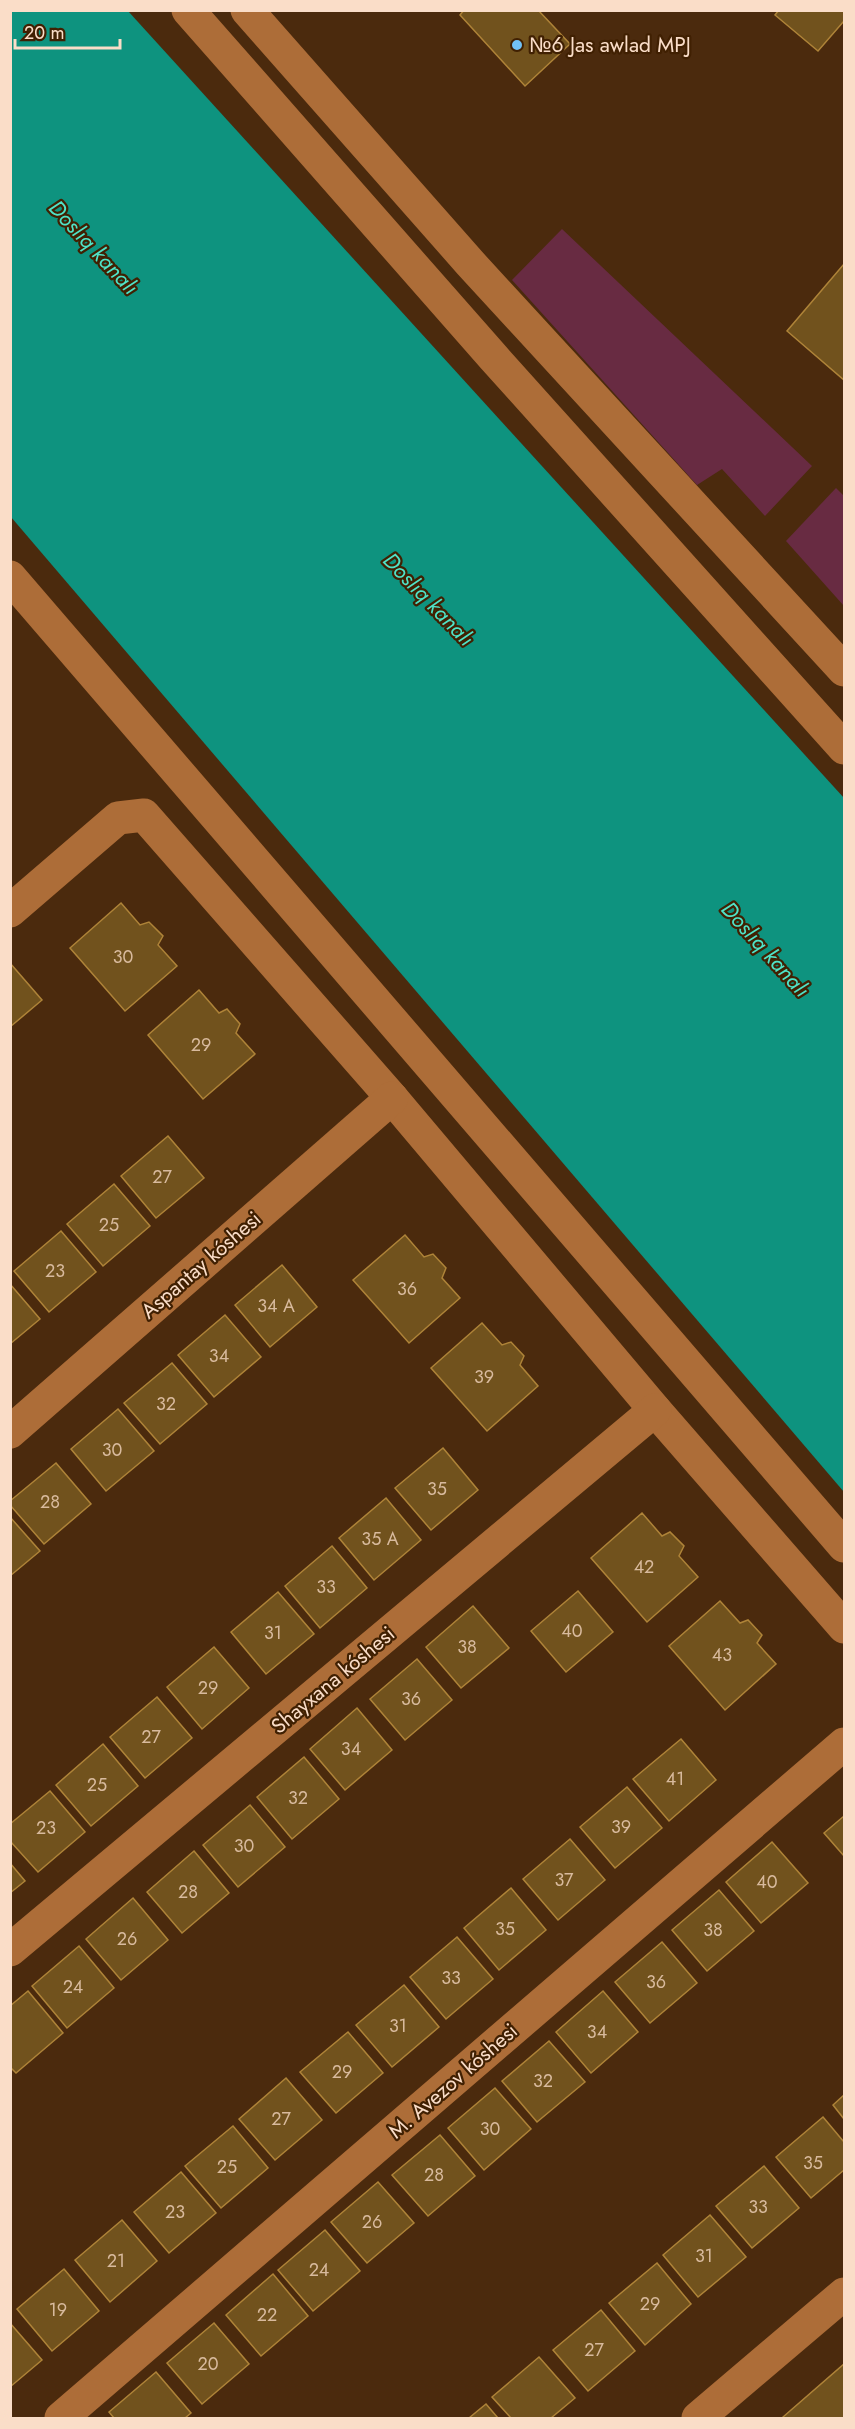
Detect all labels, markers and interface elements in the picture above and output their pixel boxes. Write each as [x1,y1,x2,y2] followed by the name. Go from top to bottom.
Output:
[15,12,120,50] scale bar
[24,20,64,46] text: 20 m
[529,30,691,60] place label: №6 Jas awlad MPJ
[510,38,524,52] marker: №6 Jas awlad MPJ
[42,192,146,302] water label: Doslıq kanalı
[376,545,482,653] water label: Doslıq kanalı
[714,894,818,1004] water label: Doslıq kanalı
[113,944,134,970] house number: 30
[191,1032,211,1058] house number: 29
[152,1164,172,1190] house number: 27
[134,1204,268,1326] street label: Aspantay kóshesi
[99,1212,119,1238] house number: 25
[45,1258,65,1284] house number: 23
[397,1276,417,1302] house number: 36
[257,1293,295,1319] house number: 34 А
[209,1343,229,1369] house number: 34
[474,1364,494,1390] house number: 39
[156,1391,176,1417] house number: 32
[102,1437,123,1463] house number: 30
[427,1476,447,1502] house number: 35
[40,1489,60,1515] house number: 28
[361,1526,399,1552] house number: 35 А
[634,1554,654,1580] house number: 42
[316,1574,336,1600] house number: 33
[561,1618,583,1644] house number: 40
[265,1619,401,1741] street label: Shayxana kóshesi
[264,1620,282,1646] house number: 31
[457,1634,477,1660] house number: 38
[712,1642,732,1668] house number: 43
[198,1675,218,1701] house number: 29
[401,1686,421,1712] house number: 36
[141,1724,161,1750] house number: 27
[341,1736,361,1762] house number: 34
[666,1766,684,1792] house number: 41
[87,1772,107,1798] house number: 25
[288,1785,308,1811] house number: 32
[611,1814,631,1840] house number: 39
[36,1815,56,1841] house number: 23
[234,1833,255,1859] house number: 30
[554,1867,574,1893] house number: 37
[756,1869,778,1895] house number: 40
[178,1879,198,1905] house number: 28
[495,1916,515,1942] house number: 35
[703,1917,723,1943] house number: 38
[117,1926,137,1952] house number: 26
[441,1965,461,1991] house number: 33
[646,1969,666,1995] house number: 36
[63,1974,83,2000] house number: 24
[389,2013,407,2039] house number: 31
[382,2016,524,2146] street label: M. Avezov kóshesi
[587,2019,607,2045] house number: 34
[332,2059,352,2085] house number: 29
[533,2068,553,2094] house number: 32
[271,2106,291,2132] house number: 27
[480,2116,501,2142] house number: 30
[803,2150,823,2176] house number: 35
[217,2154,237,2180] house number: 25
[424,2162,444,2188] house number: 28
[748,2194,768,2220] house number: 33
[165,2199,185,2225] house number: 23
[362,2209,382,2235] house number: 26
[695,2243,713,2269] house number: 31
[107,2248,125,2274] house number: 21
[309,2257,329,2283] house number: 24
[640,2291,660,2317] house number: 29
[49,2297,67,2323] house number: 19
[257,2302,277,2328] house number: 22
[584,2337,604,2363] house number: 27
[197,2351,219,2377] house number: 20

